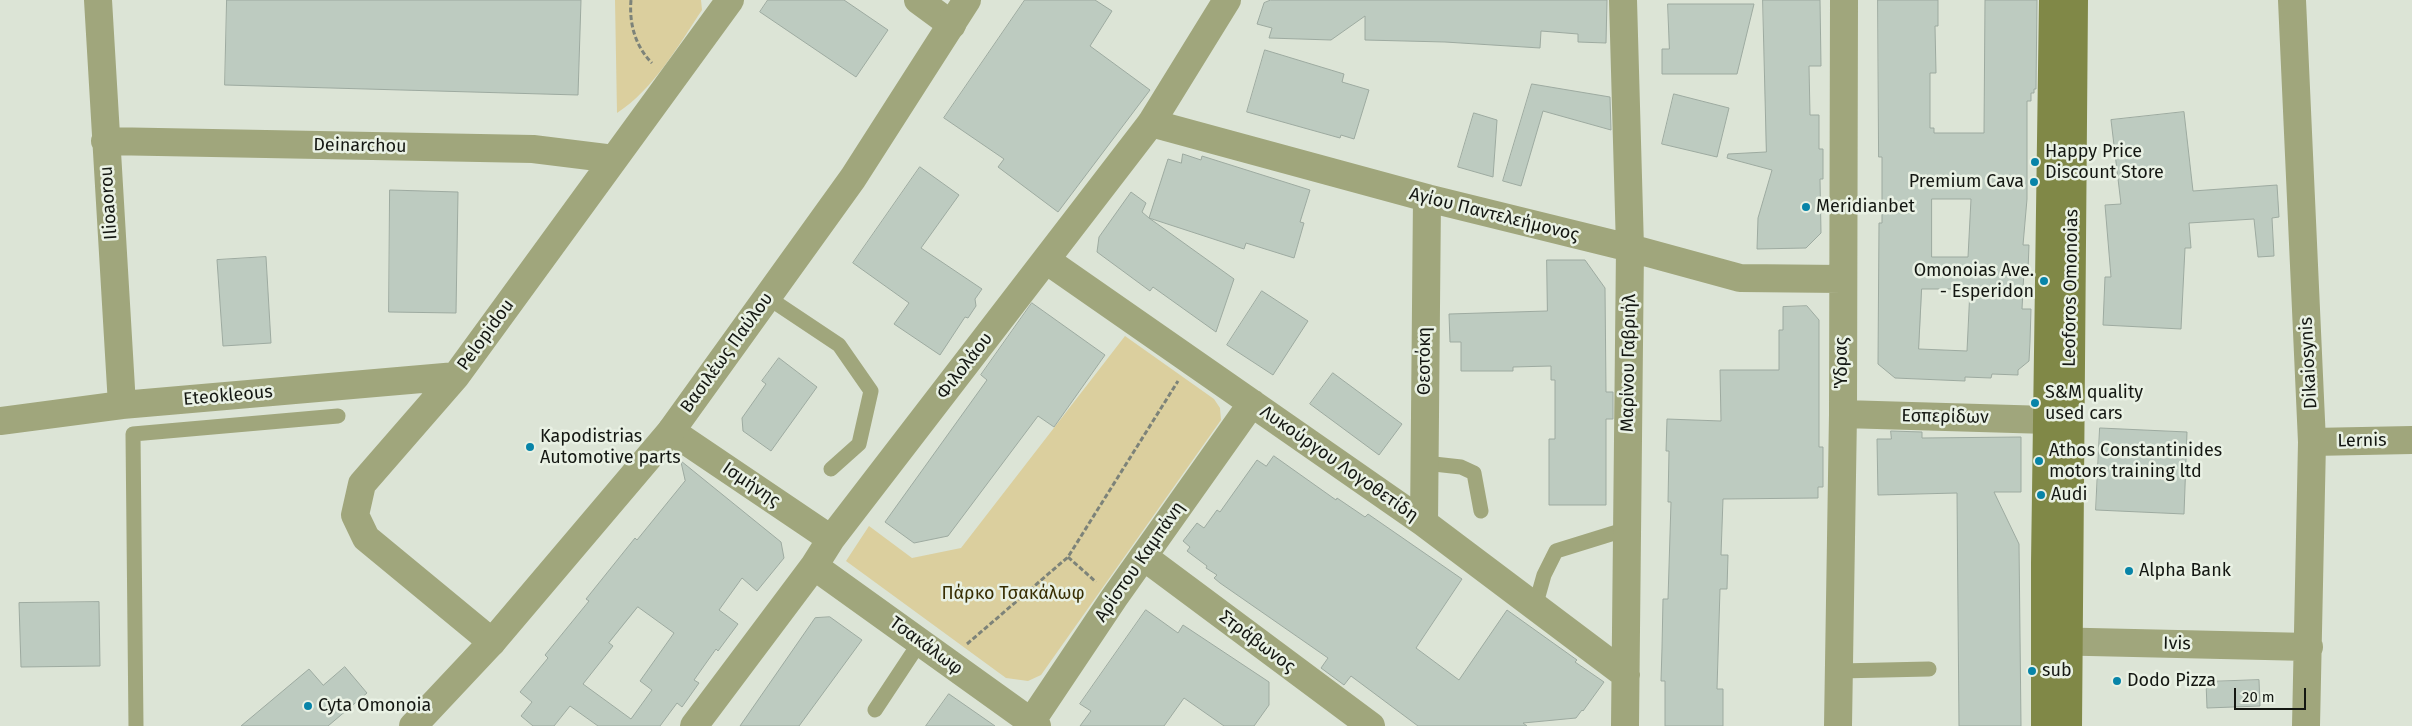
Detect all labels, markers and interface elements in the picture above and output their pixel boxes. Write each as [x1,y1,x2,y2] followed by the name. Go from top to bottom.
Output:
[313,134,407,158] street label: Deinarchou
[2045,141,2164,183] place label: Happy Price Discount Store
[2029,156,2041,168] marker: Happy Price Discount Store
[96,165,122,241] street label: Ilioaorou
[1909,171,2024,193] place label: Premium Cava
[2028,176,2040,188] marker: Premium Cava
[1407,183,1581,247] street label: Αγίου Παντελεήμονος
[1816,196,1915,218] place label: Meridianbet
[1800,201,1812,213] marker: Meridianbet
[2059,209,2083,367] street label: Leoforos Omonoias
[1914,260,2034,302] place label: Omonoias Ave. - Esperidon
[2038,275,2050,287] marker: Omonoias Ave. - Esperidon
[676,289,778,417] street label: Βασιλέως Παύλου
[1617,294,1641,432] street label: Μαρίνου Γαβριήλ
[453,295,519,375] street label: Pelopidou
[2296,317,2322,409] street label: Dikaiosynis
[1414,327,1436,395] street label: Θεοτόκη
[932,328,998,404] street label: Φιλολάου
[1831,337,1853,389] street label: Ύδρας
[182,381,274,411] street label: Eteokleous
[2045,382,2143,424] place label: S&M quality used cars
[2029,397,2041,409] marker: S&M quality used cars
[1256,401,1422,527] street label: Λυκούργου Λογοθετίδη
[1901,405,1989,429] street label: Εσπερίδων
[540,426,681,468] place label: Kapodistrias Automotive parts
[2337,430,2387,452] street label: Lernis
[2049,440,2222,482] place label: Athos Constantinides motors training ltd
[524,441,536,453] marker: Kapodistrias Automotive parts
[2033,455,2045,467] marker: Athos Constantinides motors training ltd
[718,458,784,512] street label: Ισμήνης
[2051,484,2088,506] place label: Audi
[2035,489,2047,501] marker: Audi
[1090,498,1190,626] street label: Αρίστου Καμπάνη
[2139,560,2231,582] place label: Alpha Bank
[2123,565,2135,577] marker: Alpha Bank
[941,583,1085,605] park label: Πάρκο Τσακάλωφ
[1215,606,1299,678] street label: Στράβωνος
[885,612,967,680] street label: Τσακάλωφ
[2163,633,2191,655] street label: Ivis
[2042,660,2072,682] place label: sub
[2026,665,2038,677] marker: sub
[2127,670,2216,692] place label: Dodo Pizza
[2111,675,2123,687] marker: Dodo Pizza
[2237,678,2310,710] scale bar
[2242,688,2275,706] text: 20 m
[318,695,431,717] place label: Cyta Omonoia
[302,700,314,712] marker: Cyta Omonoia

